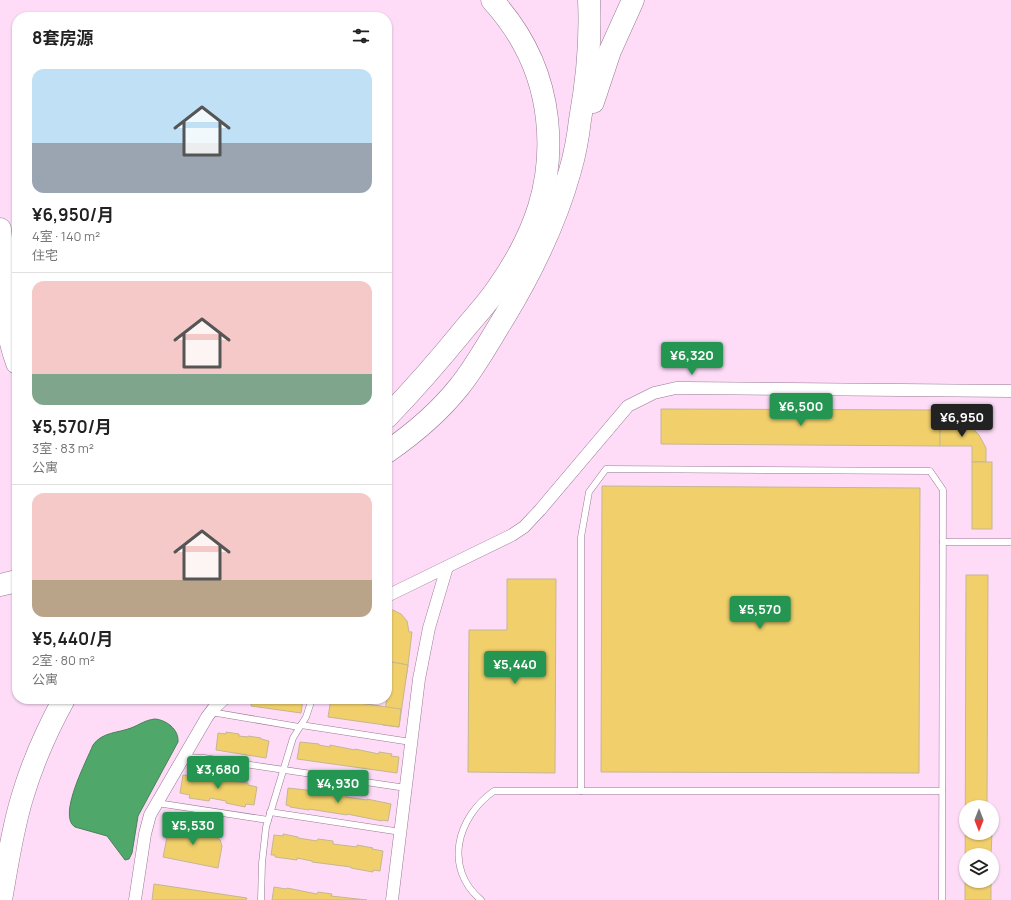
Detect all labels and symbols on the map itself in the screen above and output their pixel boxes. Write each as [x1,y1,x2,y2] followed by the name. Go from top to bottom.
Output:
[659,342,725,376] pin: ¥6,320
[768,393,834,427] pin: ¥6,500
[929,404,995,438] pin: ¥6,950
[727,596,793,630] pin: ¥5,570
[482,651,548,685] pin: ¥5,440
[185,756,251,790] pin: ¥3,680
[305,770,371,804] pin: ¥4,930
[959,800,999,840] north arrow
[160,812,226,846] pin: ¥5,530

